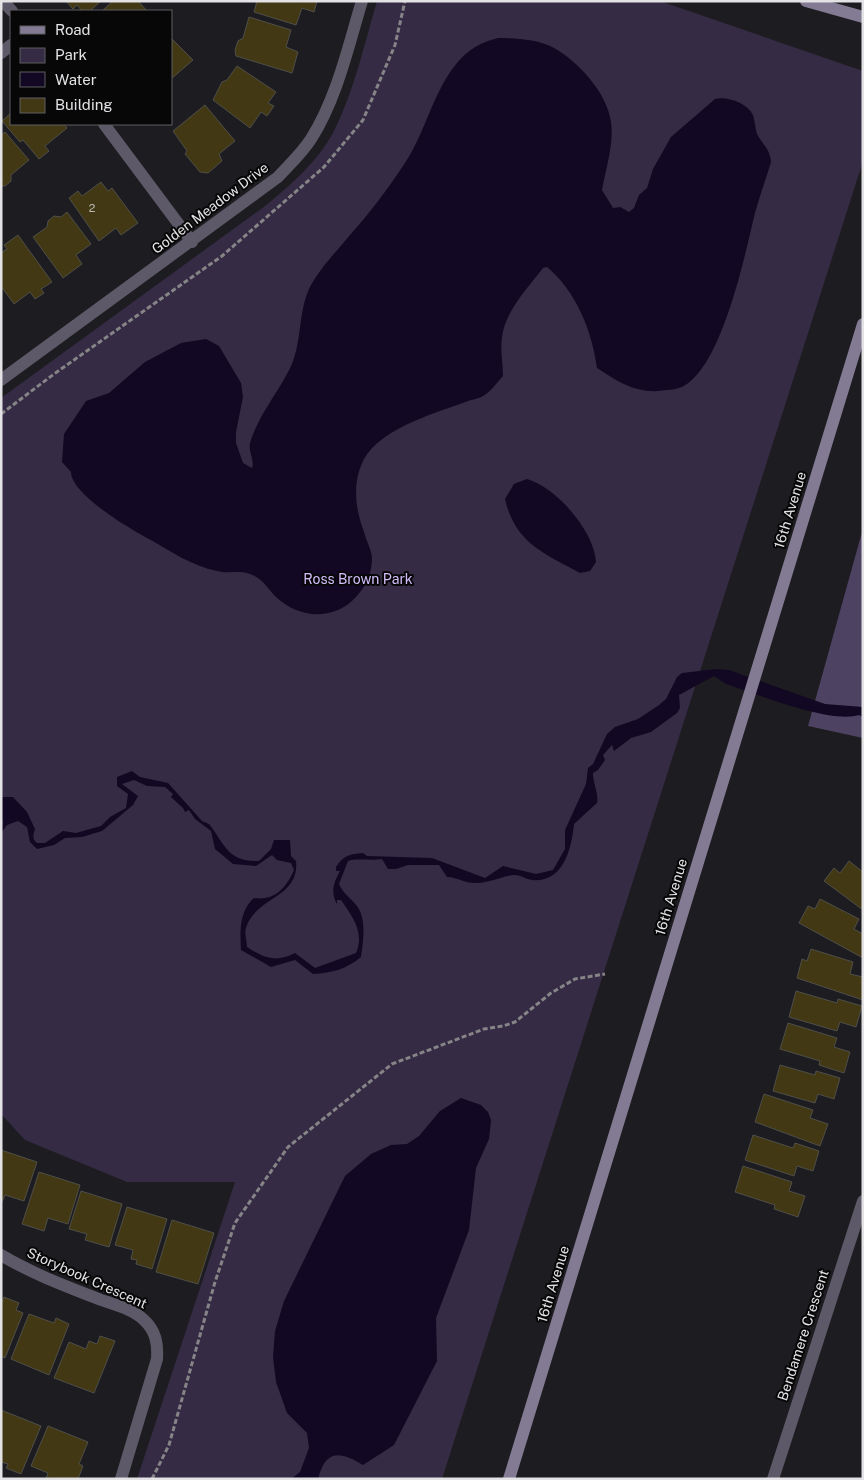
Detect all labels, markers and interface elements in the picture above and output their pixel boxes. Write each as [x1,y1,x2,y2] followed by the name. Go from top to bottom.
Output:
[10,10,172,125] legend
[55,21,91,38] text: Road
[55,46,87,63] text: Park
[55,71,97,88] text: Water
[55,96,113,113] text: Building
[149,159,271,257] street label: Golden Meadow Drive
[89,202,96,214] house number: 2
[771,470,809,550] street label: 16th Avenue
[303,571,413,587] park label: Ross Brown Park
[652,857,690,937] street label: 16th Avenue
[25,1244,149,1312] street label: Storybook Crescent
[534,1244,572,1324] street label: 16th Avenue
[774,1267,832,1403] street label: Bendamere Crescent

